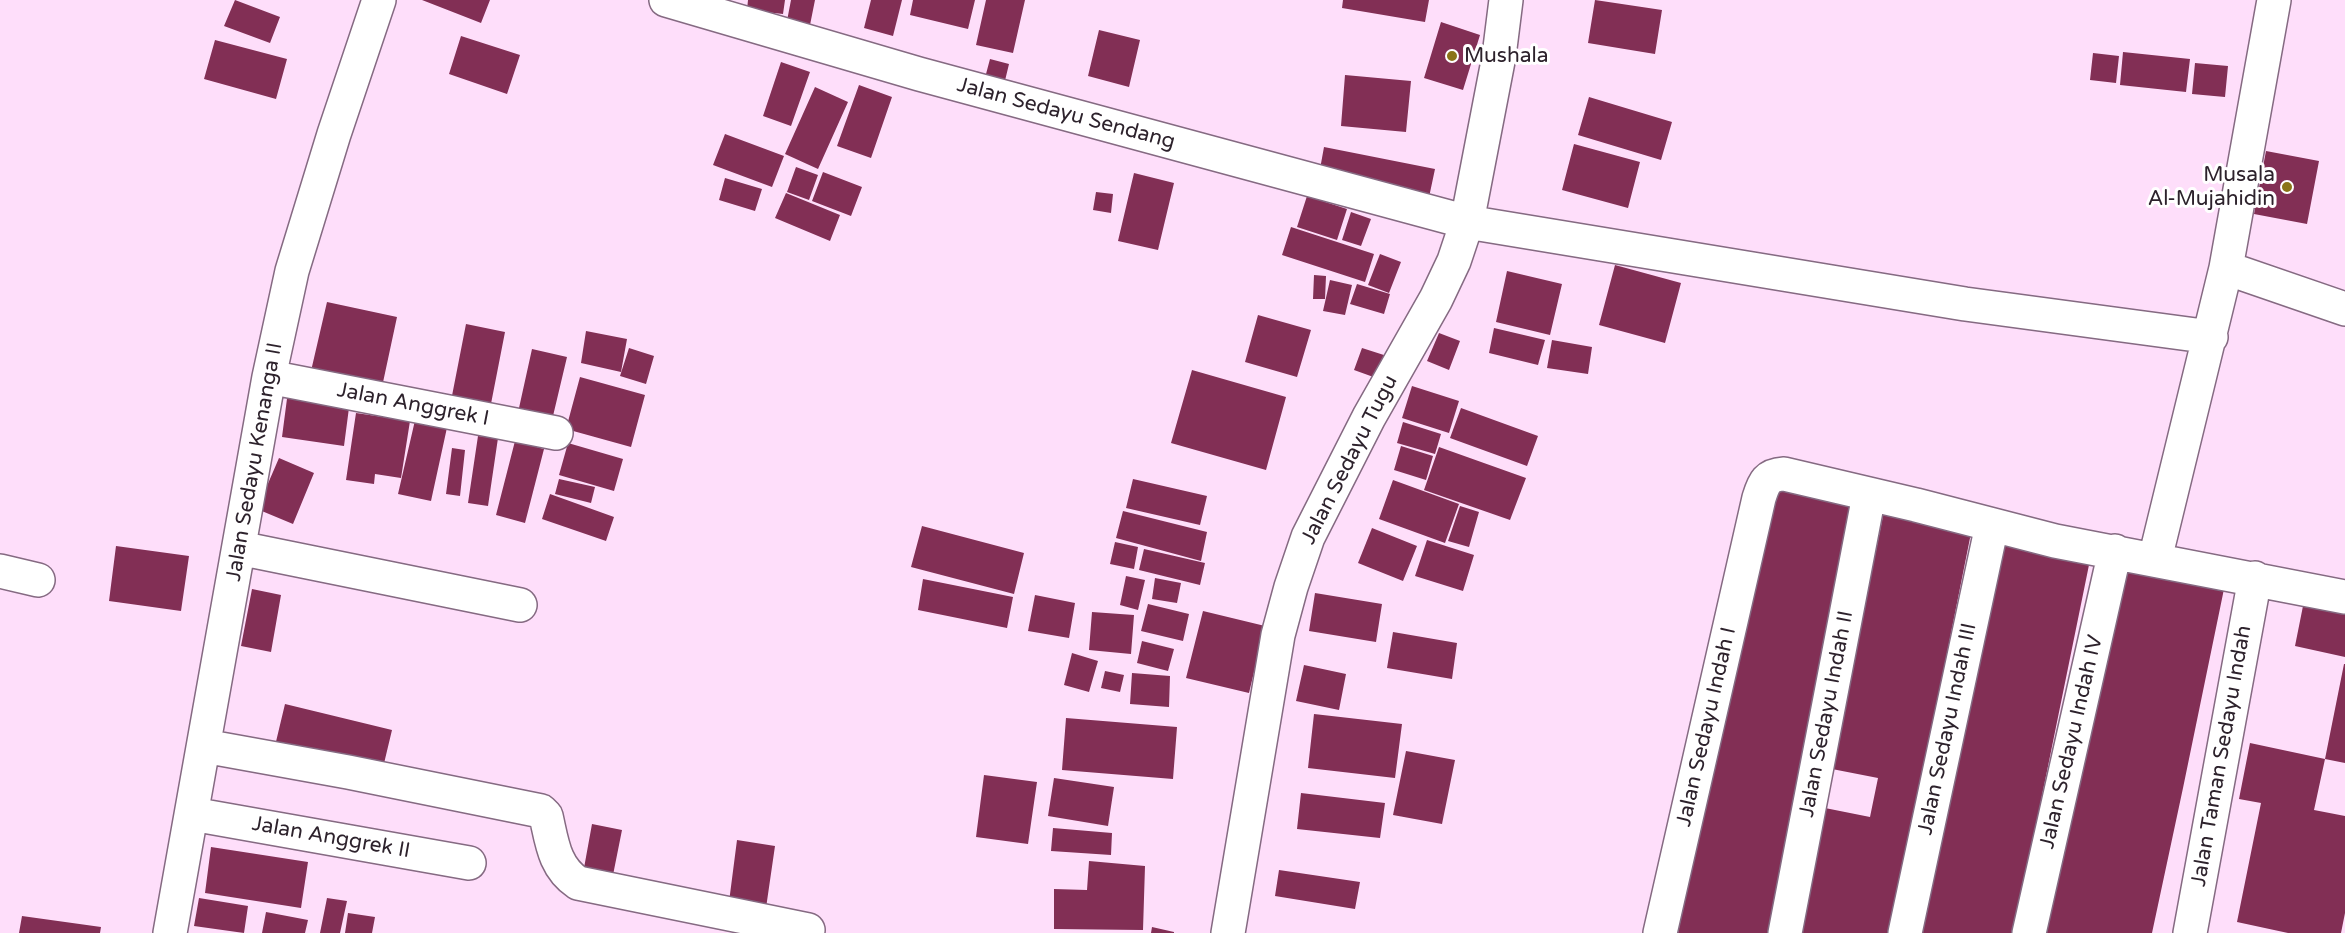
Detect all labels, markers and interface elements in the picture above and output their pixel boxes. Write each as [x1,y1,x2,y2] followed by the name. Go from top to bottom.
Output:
[1464,43,1549,69] place label: Mushala
[1445,49,1459,63] marker: Mushala
[954,73,1178,155] street label: Jalan Sedayu Sendang
[2148,162,2275,212] place label: Musala Al-Mujahidin
[2280,180,2294,194] marker: Musala Al-Mujahidin
[222,341,288,583] street label: Jalan Sedayu Kenanga II
[1296,371,1404,549] street label: Jalan Sedayu Tugu
[335,378,491,432] street label: Jalan Anggrek I
[1795,609,1859,819] street label: Jalan Sedayu Indah II
[1913,621,1983,837] street label: Jalan Sedayu Indah III
[2187,623,2257,889] street label: Jalan Taman Sedayu Indah
[1672,625,1742,829] street label: Jalan Sedayu Indah I
[2035,633,2109,851] street label: Jalan Sedayu Indah IV
[250,812,412,864] street label: Jalan Anggrek II

